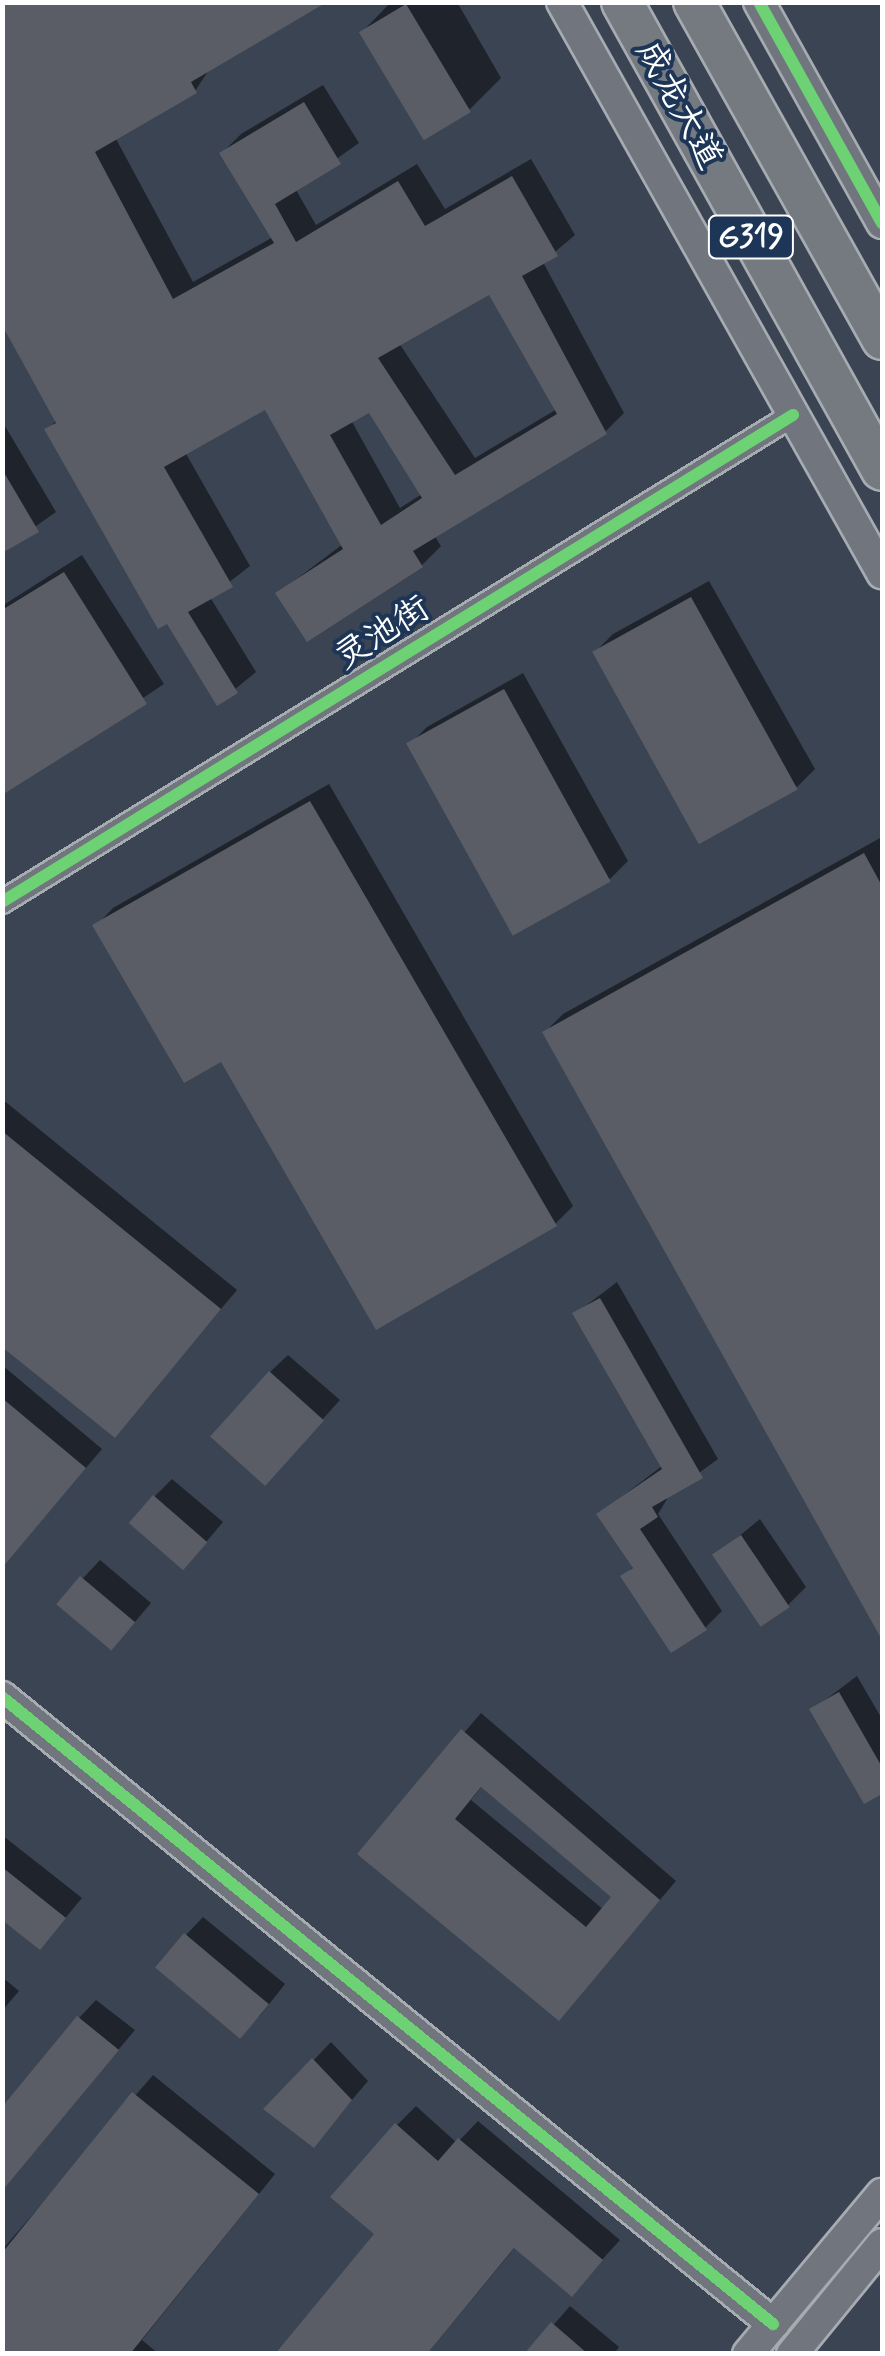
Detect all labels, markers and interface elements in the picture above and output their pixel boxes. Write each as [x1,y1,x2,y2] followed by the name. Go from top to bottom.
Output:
[627,34,731,176] street label: 成龙大道
[706,210,796,264] road number: G319
[326,587,438,679] street label: 灵池街

